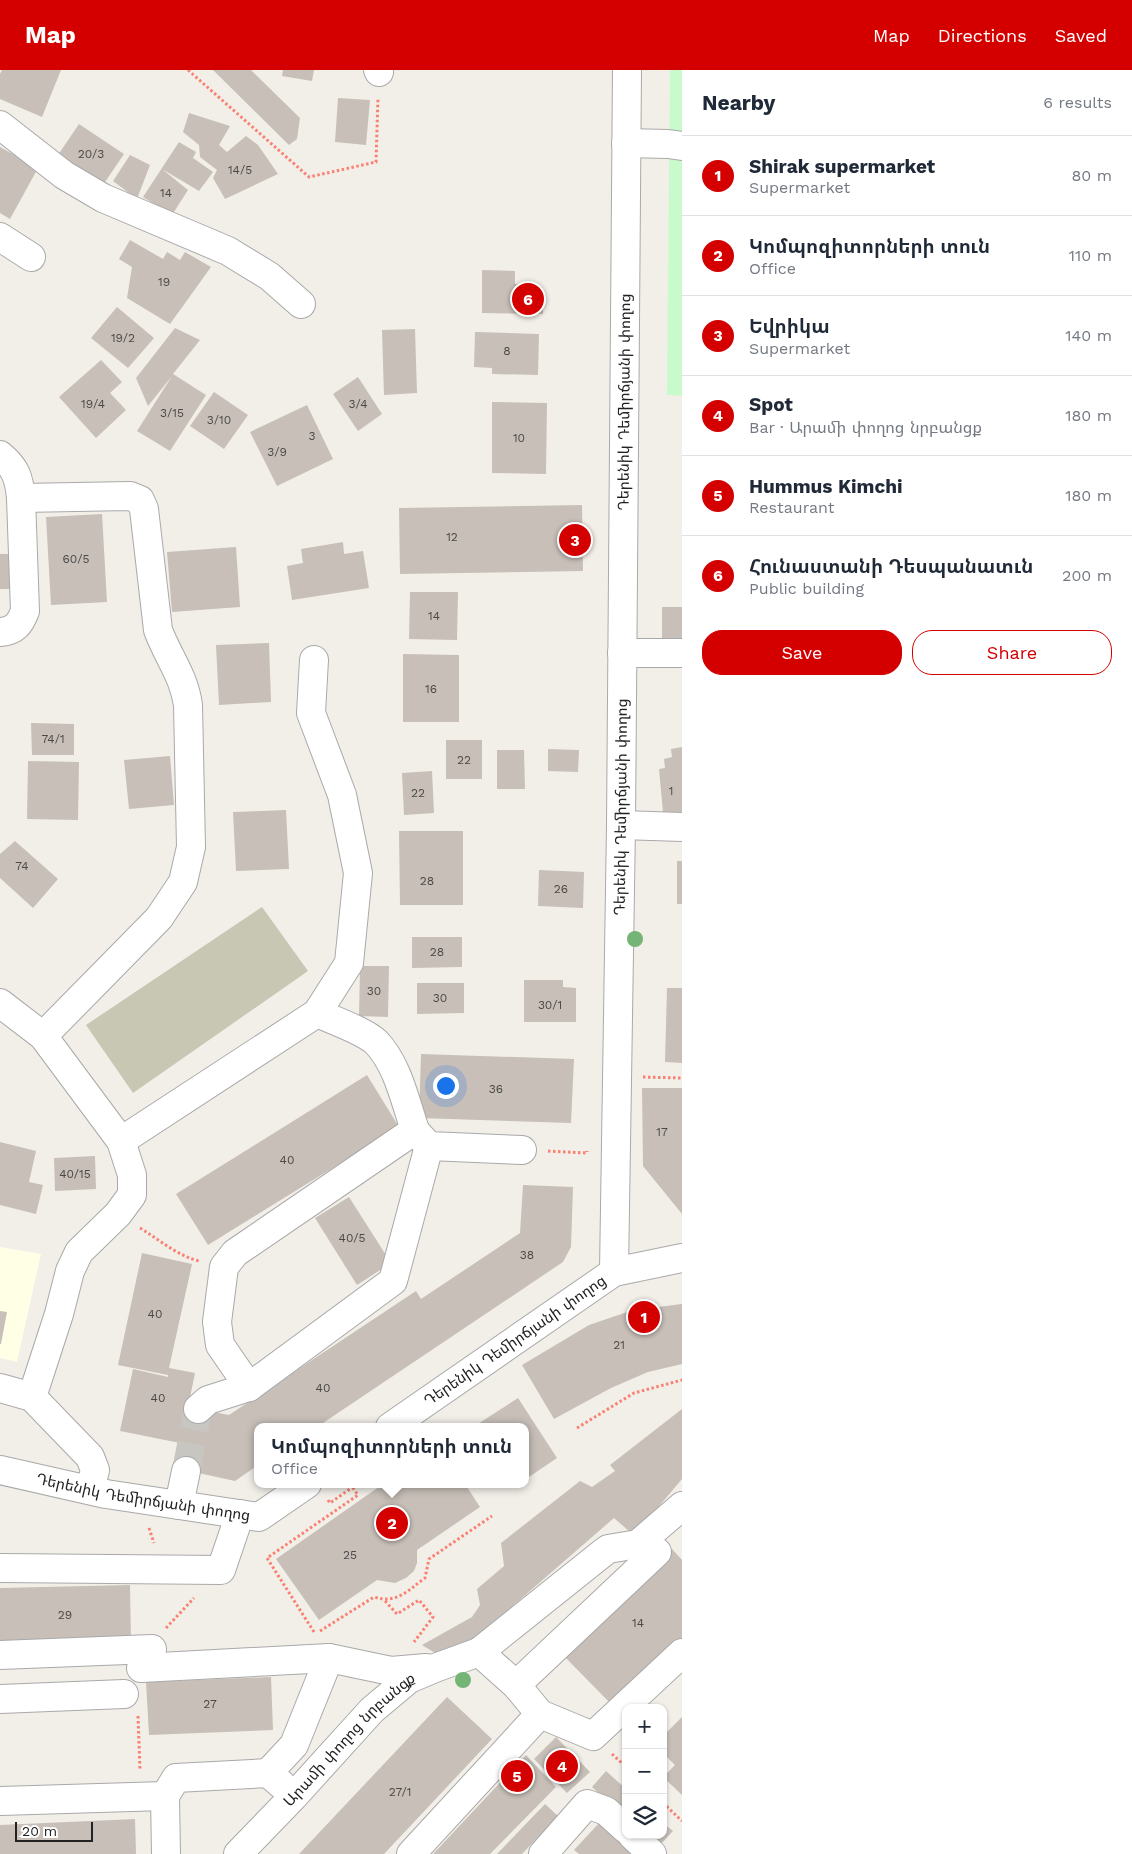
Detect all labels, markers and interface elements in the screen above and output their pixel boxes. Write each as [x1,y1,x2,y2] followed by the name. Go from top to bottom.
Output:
[25,21,76,49] text: Map
[873,25,910,46] text: Map
[938,25,1027,46] text: Directions
[1055,25,1107,46] text: Saved
[702,90,775,115] text: Nearby
[1043,93,1112,112] text: 6 results
[78,147,104,161] house number: 20/3
[749,155,935,178] text: Shirak supermarket
[228,163,252,177] house number: 14/5
[715,166,721,185] text: 1
[1071,166,1112,185] text: 80 m
[749,178,850,197] text: Supermarket
[160,186,172,200] house number: 14
[749,235,990,258] text: Կոմպոզիտորների տուն
[713,246,723,265] text: 2
[1069,246,1112,265] text: 110 m
[749,259,796,278] text: Office
[158,275,170,289] house number: 19
[512,280,544,318] pin: 6
[614,293,634,511] street label: Դերենիկ Դեմիրճյանի փողոց
[749,315,830,338] text: Եվրիկա
[713,326,723,345] text: 3
[1065,326,1112,345] text: 140 m
[111,331,135,345] house number: 19/2
[749,339,850,358] text: Supermarket
[503,344,511,358] house number: 8
[749,393,793,416] text: Spot
[81,397,105,411] house number: 19/4
[348,397,368,411] house number: 3/4
[160,406,184,420] house number: 3/15
[713,406,723,425] text: 4
[1065,406,1112,425] text: 180 m
[207,413,231,427] house number: 3/10
[749,418,982,437] text: Bar · Արամի փողոց նրբանցք
[309,429,316,443] house number: 3
[513,431,525,445] house number: 10
[267,445,287,459] house number: 3/9
[749,475,903,498] text: Hummus Kimchi
[713,486,723,505] text: 5
[1065,486,1112,505] text: 180 m
[749,498,835,517] text: Restaurant
[559,521,591,559] pin: 3
[446,530,458,544] house number: 12
[63,552,89,566] house number: 60/5
[749,555,1033,578] text: Հունաստանի Դեսպանատւն
[713,566,723,585] text: 6
[1062,566,1112,585] text: 200 m
[749,579,864,598] text: Public building
[428,609,440,623] house number: 14
[702,630,902,675] button: Save
[912,630,1112,675] button: Share
[425,682,437,696] house number: 16
[611,698,631,916] street label: Դերենիկ Դեմիրճյանի փողոց
[41,732,65,746] house number: 74/1
[457,753,471,767] house number: 22
[669,784,673,798] house number: 1
[411,786,425,800] house number: 22
[15,859,29,873] house number: 74
[420,874,434,888] house number: 28
[554,882,568,896] house number: 26
[430,945,444,959] house number: 28
[367,984,381,998] house number: 30
[433,991,447,1005] house number: 30
[538,998,562,1012] house number: 30/1
[433,1073,459,1099] your location
[489,1082,503,1096] house number: 36
[656,1125,668,1139] house number: 17
[280,1153,294,1167] house number: 40
[59,1167,91,1181] house number: 40/15
[339,1231,365,1245] house number: 40/5
[520,1248,534,1262] house number: 38
[421,1271,609,1410] street label: Դերենիկ Դեմիրճյանի փողոց
[628,1298,660,1336] pin: 1
[148,1307,162,1321] house number: 40
[613,1338,625,1352] house number: 21
[316,1381,330,1395] house number: 40
[151,1391,165,1405] house number: 40
[254,1423,529,1488] popup
[271,1435,512,1458] text: Կոմպոզիտորների տուն
[271,1459,318,1478] text: Office
[35,1469,252,1525] street label: Դերենիկ Դեմիրճյանի փողոց
[376,1504,408,1542] pin: 2
[343,1548,357,1562] house number: 25
[58,1608,72,1622] house number: 29
[632,1616,644,1630] house number: 14
[280,1669,418,1810] street label: Արամի փողոց նրբանցք
[203,1697,217,1711] house number: 27
[622,1704,667,1839] map controls
[622,1704,667,1749] button: +
[546,1747,578,1785] pin: 4
[622,1749,667,1794] button: −
[501,1757,533,1795] pin: 5
[389,1785,411,1799] house number: 27/1
[622,1794,667,1839] button: layers
[15,1819,92,1842] scale bar
[22,1823,57,1839] text: 20 m

